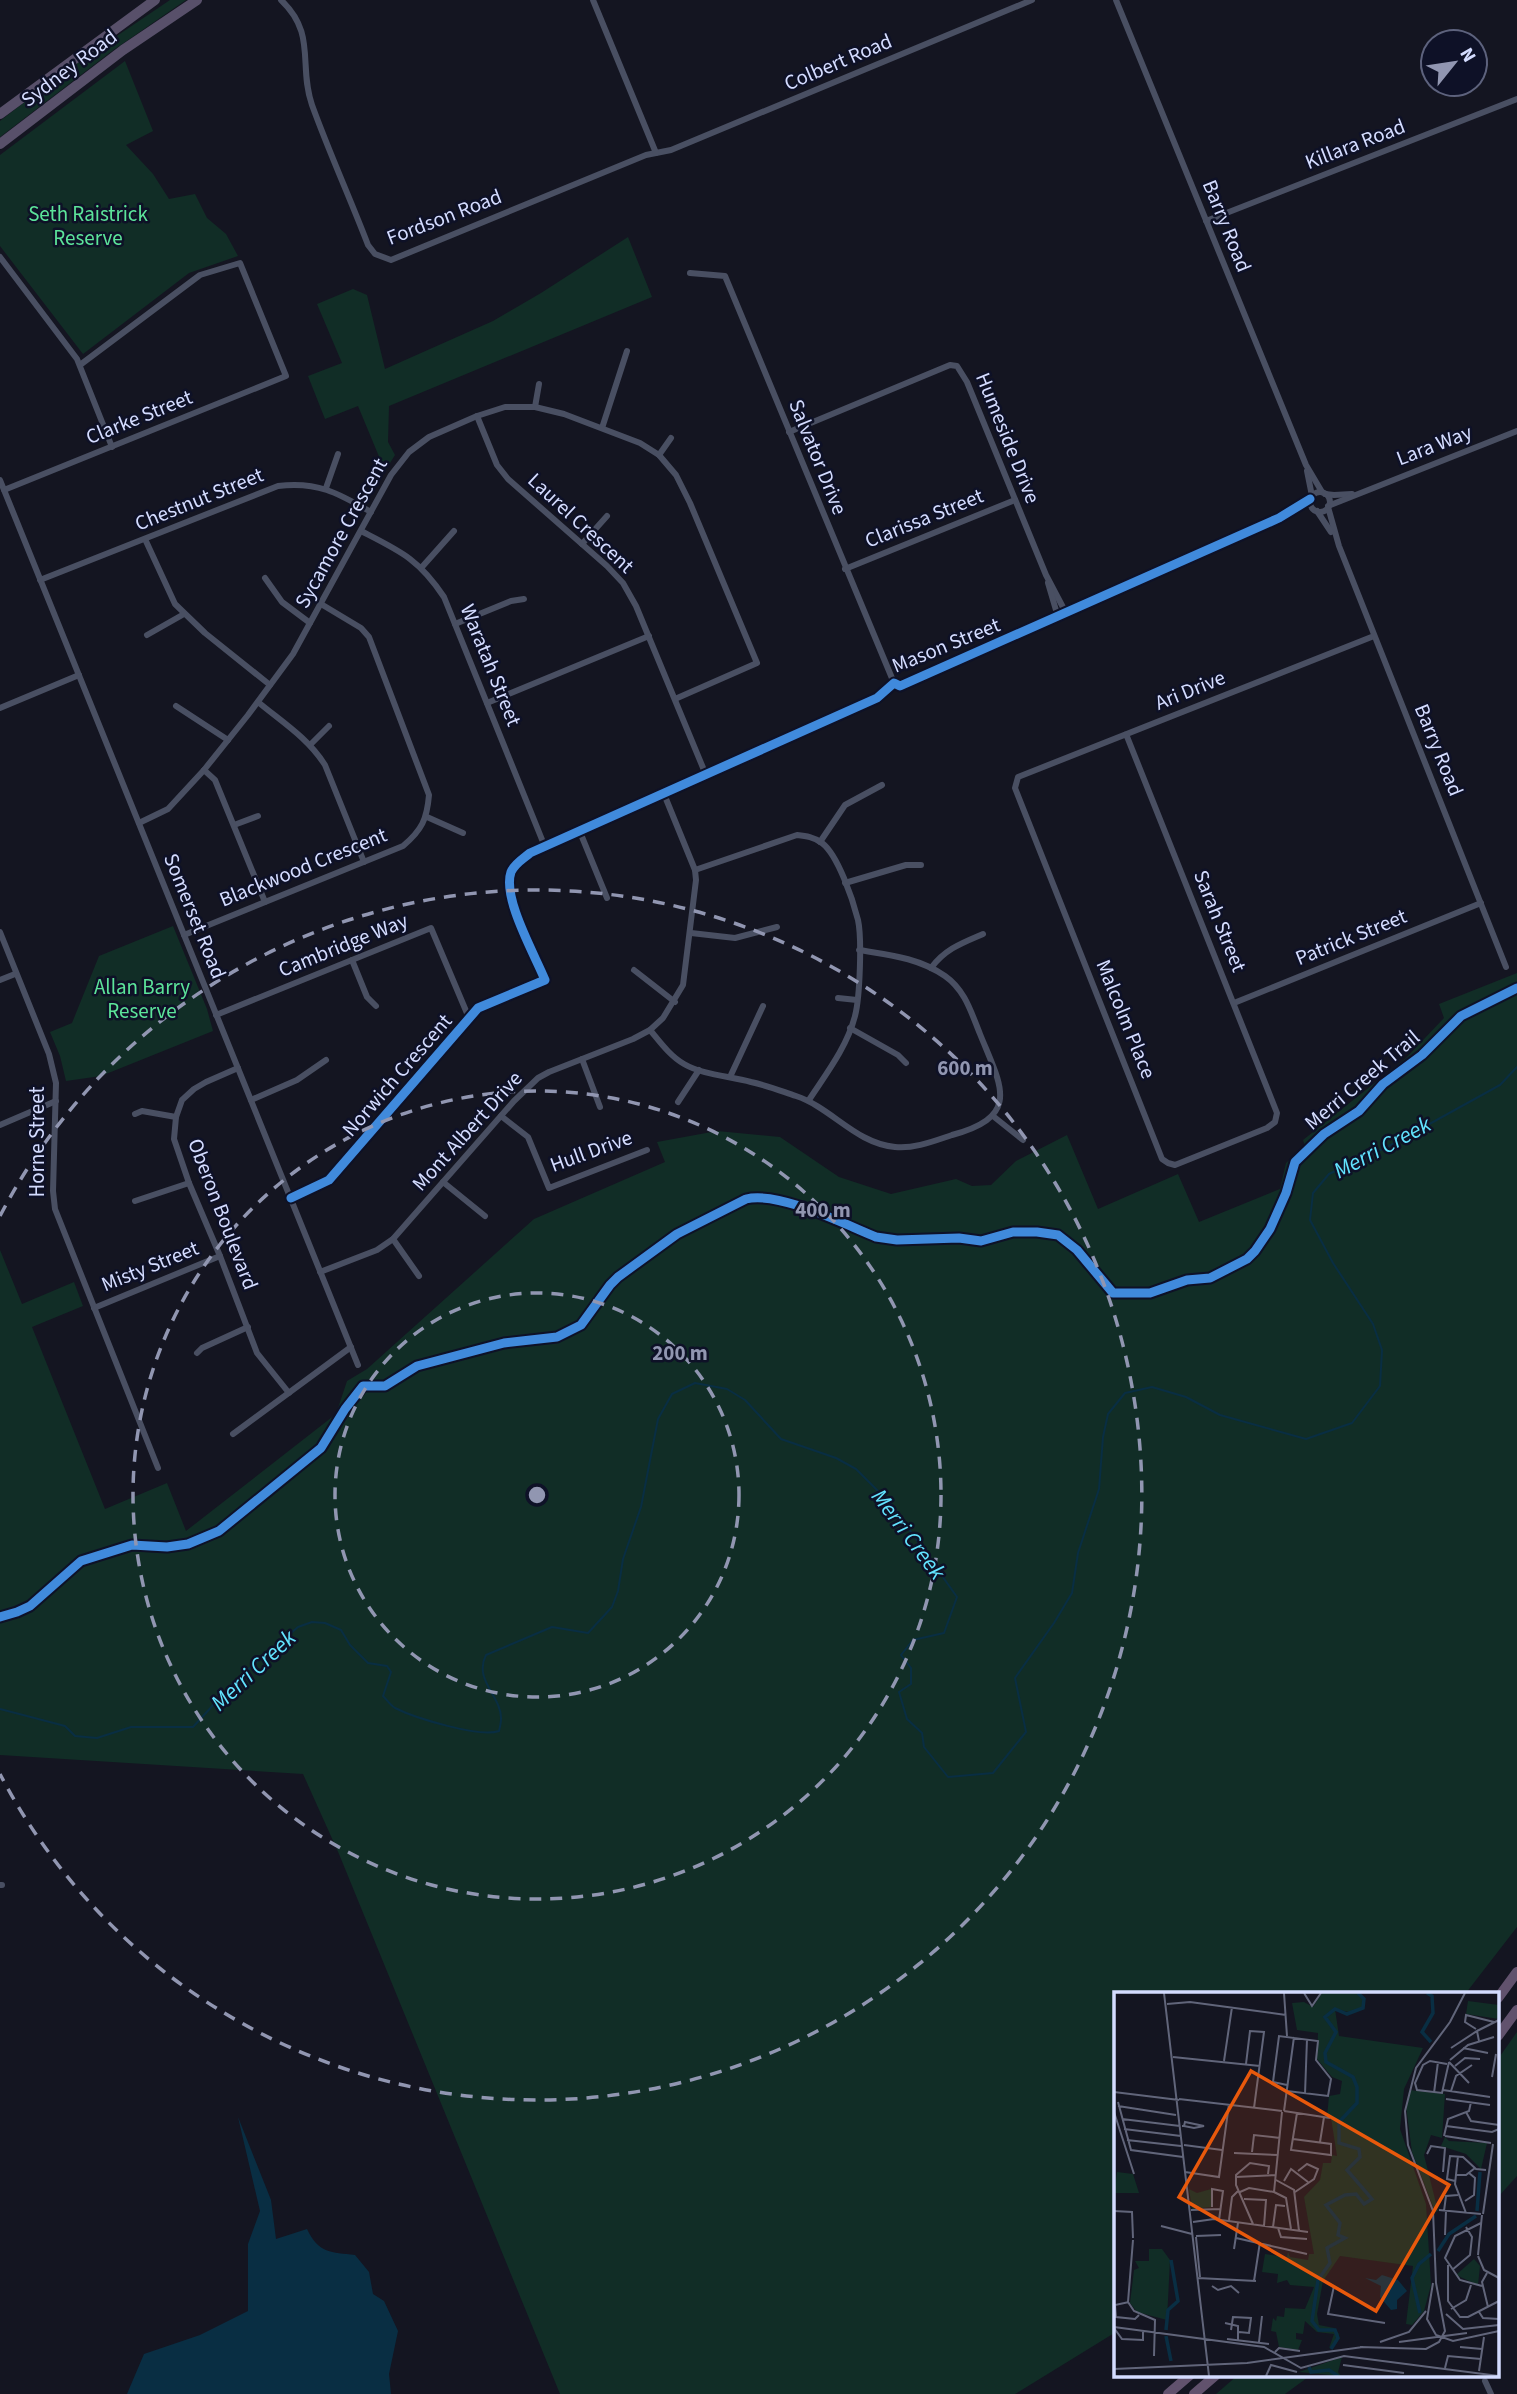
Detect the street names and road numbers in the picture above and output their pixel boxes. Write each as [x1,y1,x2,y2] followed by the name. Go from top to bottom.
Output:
[15,22,123,114] street label: Sydney Road
[779,26,897,98] street label: Colbert Road
[1300,111,1410,177] street label: Killara Road
[1195,175,1259,277] street label: Barry Road
[382,181,506,253] street label: Fordson Road
[968,368,1048,508] street label: Humeside Drive
[81,382,197,452] street label: Clarke Street
[781,395,855,519] street label: Salvator Drive
[1392,417,1476,473] street label: Lara Way
[287,452,395,614] street label: Sycamore Crescent
[130,460,268,538] street label: Chestnut Street
[521,466,641,580] street label: Laurel Crescent
[860,481,988,555] street label: Clarissa Street
[453,599,529,731] street label: Waratah Street
[887,610,1005,680] street label: Mason Street
[1150,662,1230,718] street label: Ari Drive
[1407,699,1471,801] street label: Barry Road
[215,820,391,914] street label: Blackwood Crescent
[156,849,234,983] street label: Somerset Road
[1186,866,1254,976] street label: Sarah Street
[1291,901,1411,973] street label: Patrick Street
[274,905,412,985] street label: Cambridge Way
[1088,955,1164,1083] street label: Malcolm Place
[335,1007,459,1143] street label: Norwich Crescent
[1298,1023,1426,1137] street label: Merri Creek Trail
[405,1064,529,1198] street label: Mont Albert Drive
[22,1086,52,1198] street label: Horne Street
[546,1122,636,1180] street label: Hull Drive
[180,1134,266,1294] street label: Oberon Boulevard
[97,1233,203,1299] street label: Misty Street

